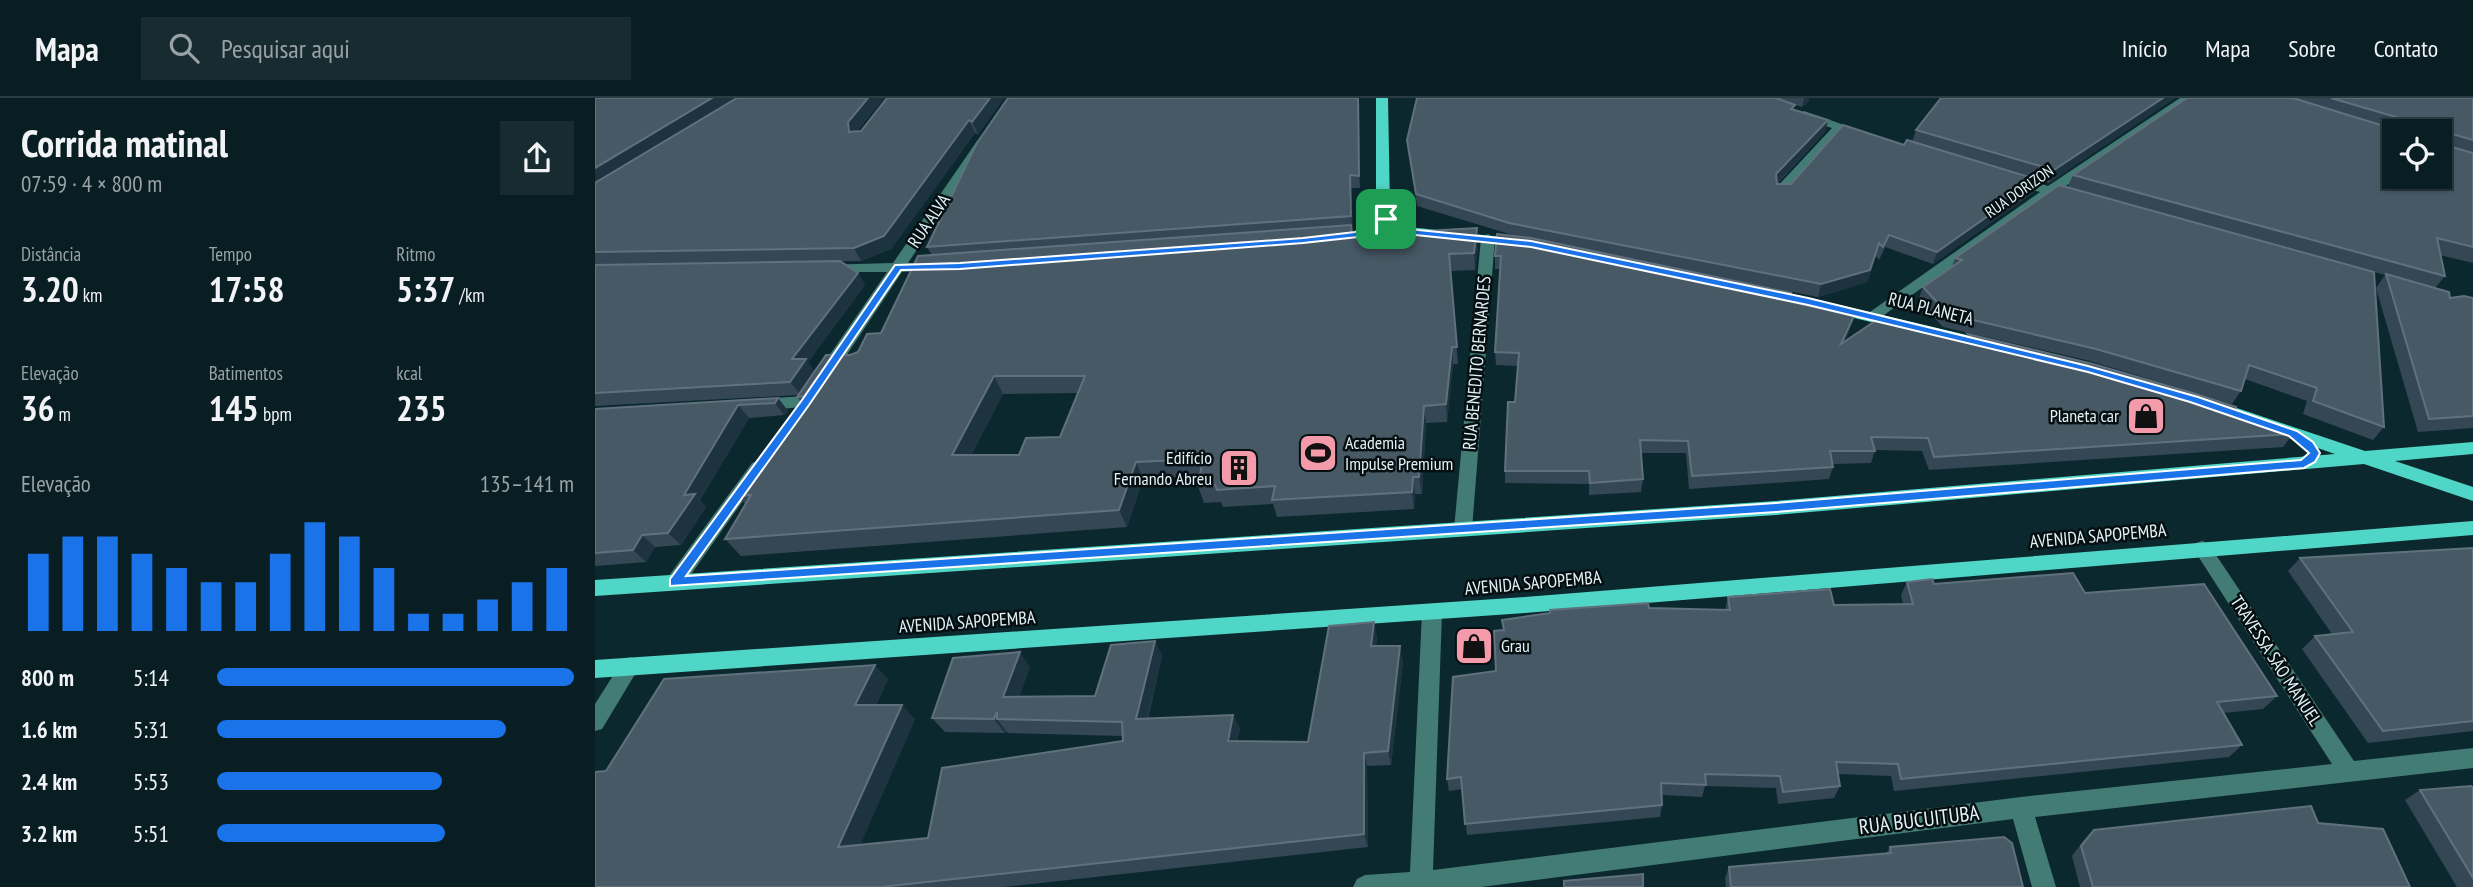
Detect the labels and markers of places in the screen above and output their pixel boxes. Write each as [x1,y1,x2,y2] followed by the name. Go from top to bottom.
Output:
[1356,189,1416,249] pin
[2125,395,2167,437] shop icon: Planeta car
[2050,404,2119,427] place label: Planeta car
[1345,431,1453,475] place label: Academia Impulse Premium
[1297,432,1339,474] sports icon: Academia Impulse Premium
[1114,446,1212,490] place label: Edifício Fernando Abreu
[1218,447,1260,489] building icon: Edifício Fernando Abreu
[1453,625,1495,667] shop icon: Grau
[1501,634,1530,657] place label: Grau

